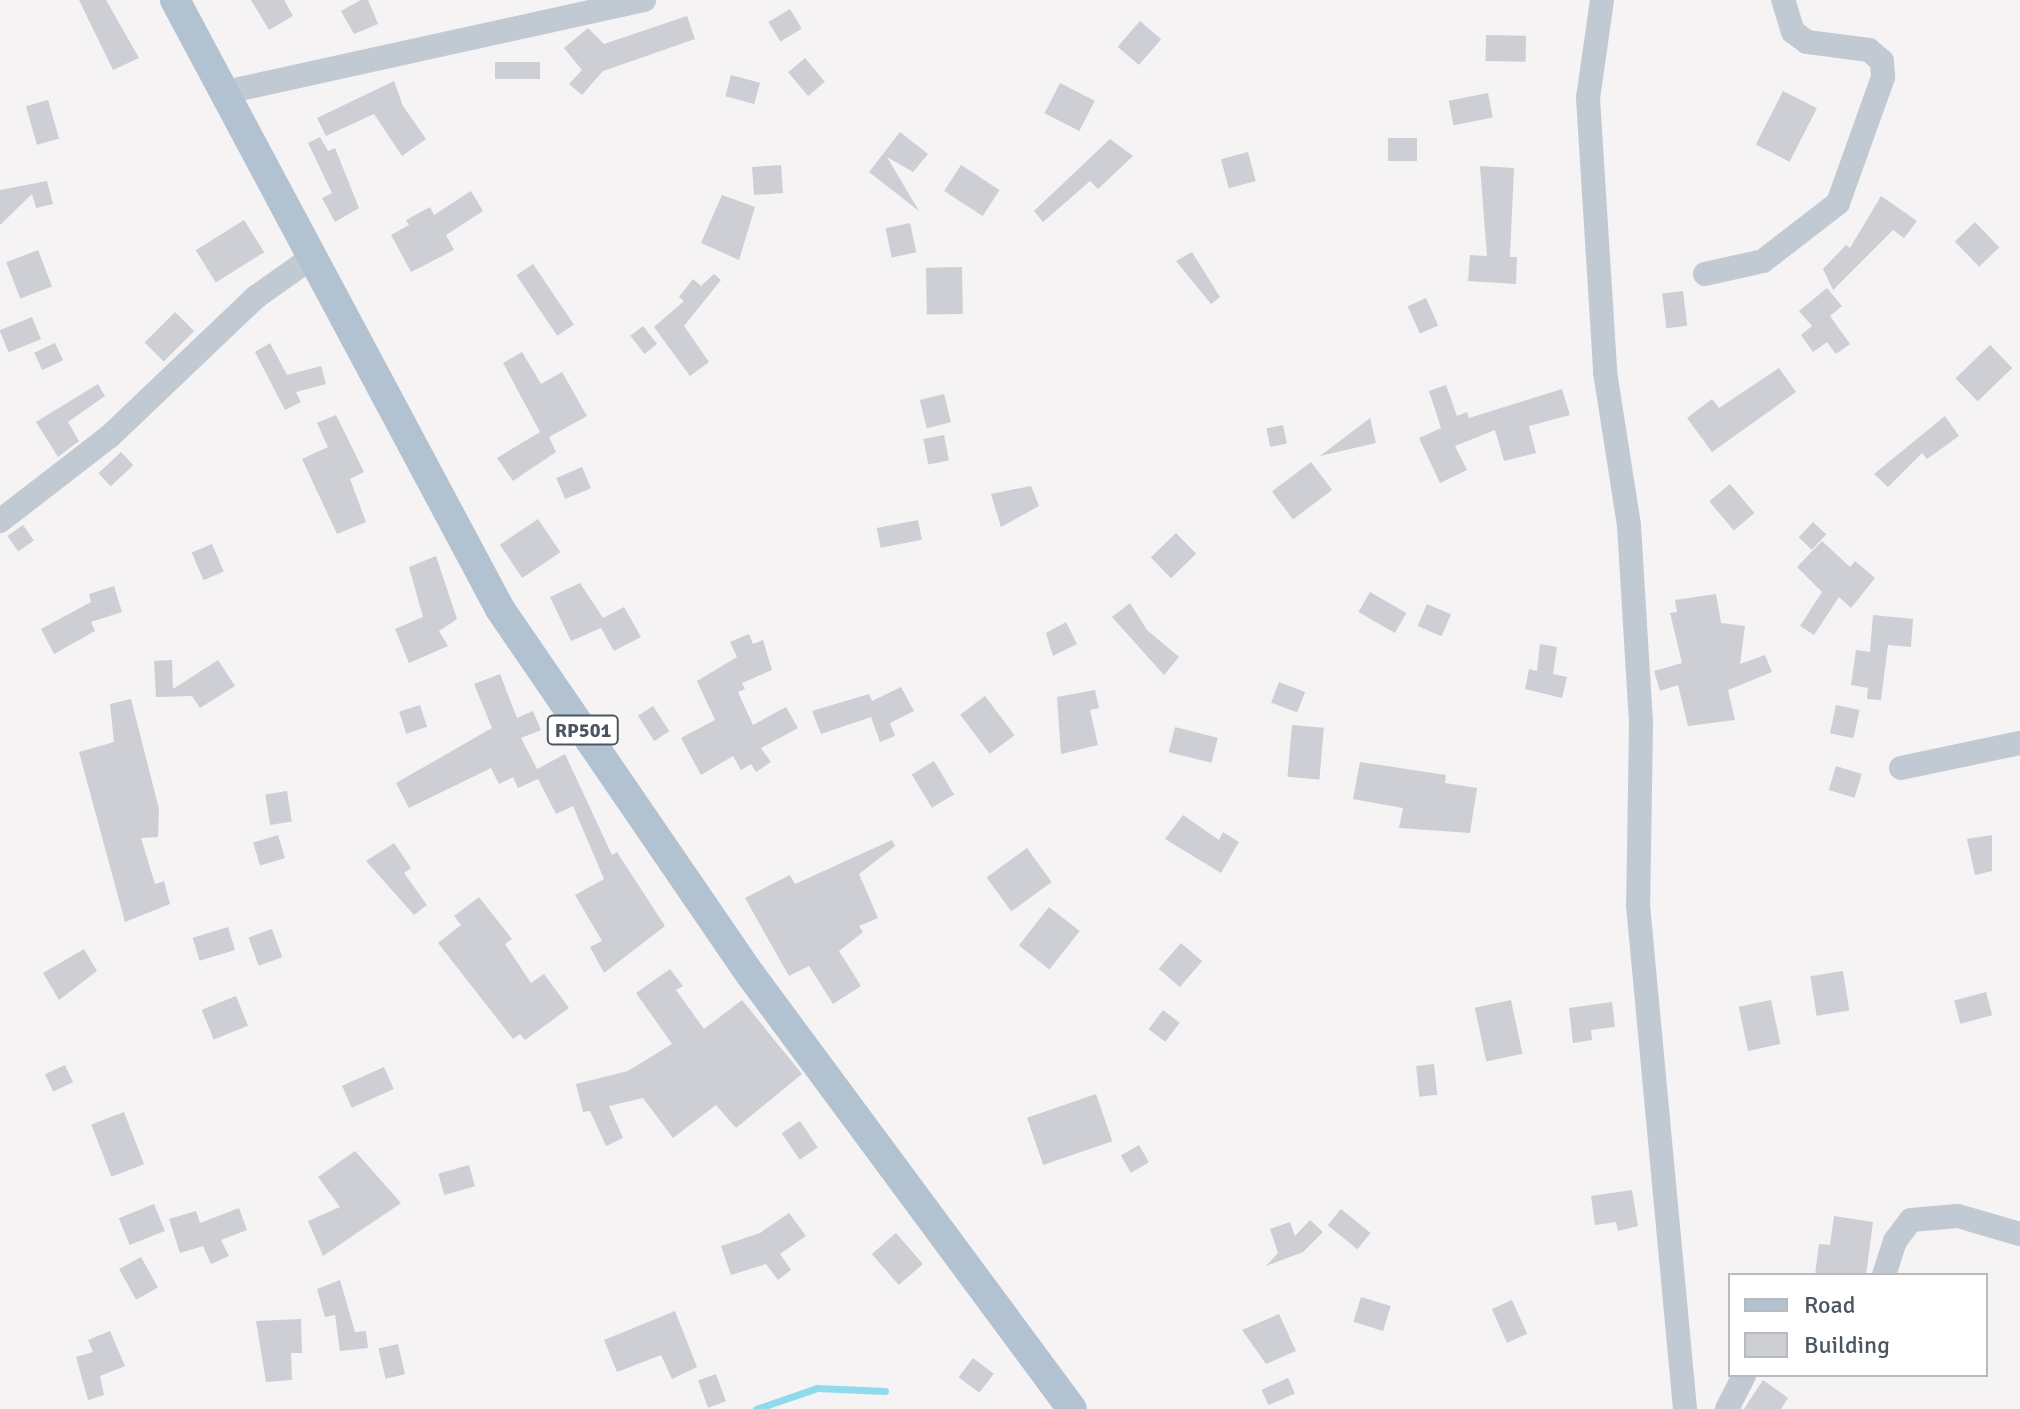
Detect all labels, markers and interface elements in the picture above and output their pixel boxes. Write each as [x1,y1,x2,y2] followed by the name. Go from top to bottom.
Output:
[545,714,621,746] road number: RP501
[1728,1273,1988,1377] legend
[1804,1290,1855,1320] text: Road
[1804,1330,1890,1360] text: Building

